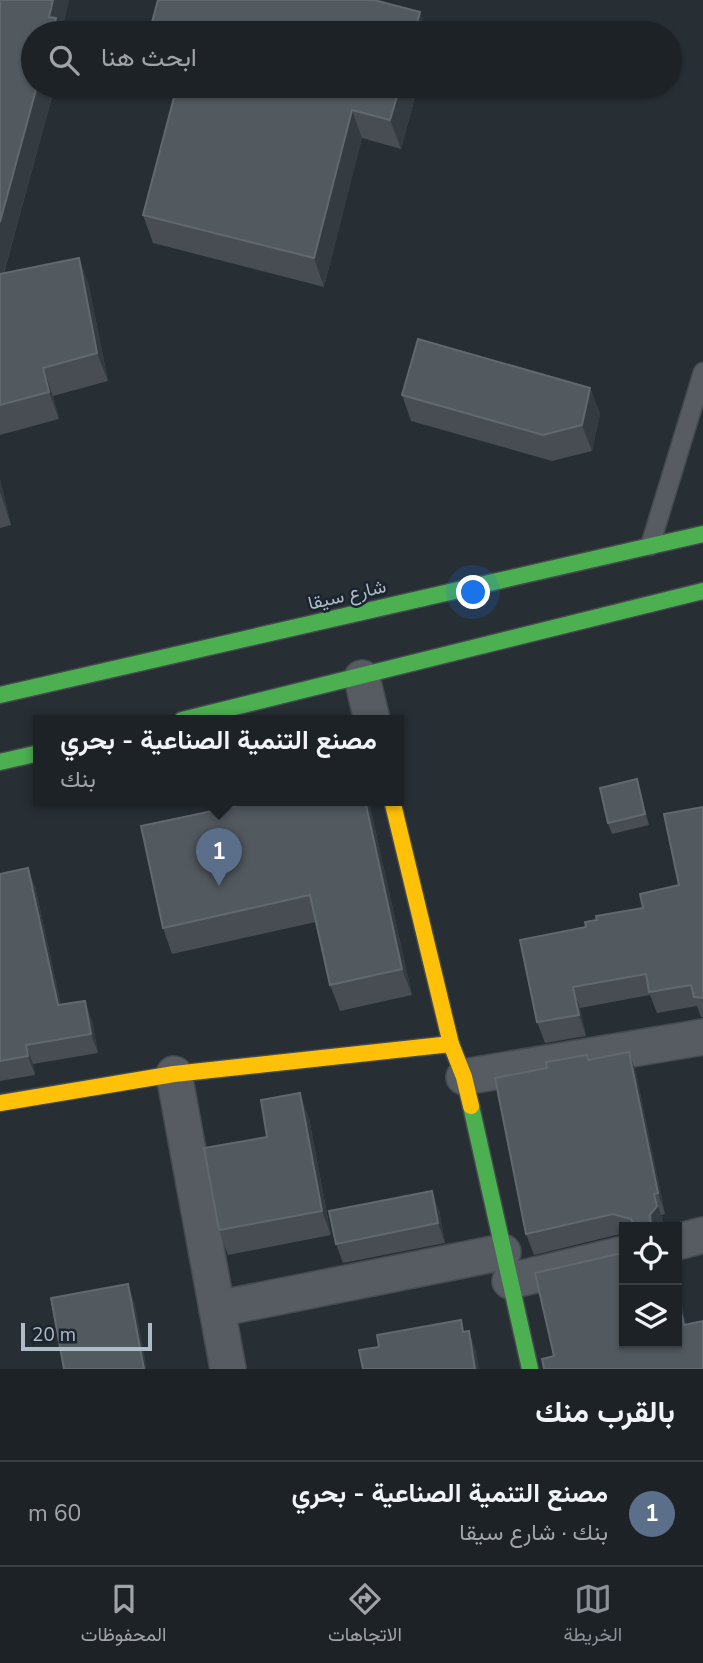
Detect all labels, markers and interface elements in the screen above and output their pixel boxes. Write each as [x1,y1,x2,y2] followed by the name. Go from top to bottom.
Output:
[21,21,682,98] search box
[101,40,197,75] text: ابحث هنا
[45,41,83,79] icon: search
[305,573,389,617] street label: شارع سيقا
[456,575,490,609] your location
[33,715,404,806] popup
[60,723,377,758] text: مصنع التنمية الصناعية - بحري
[60,764,96,795] text: بنك
[196,828,242,886] pin: 1
[619,1222,682,1348] map controls
[619,1222,682,1285] button: locate
[619,1285,682,1348] button: layers
[21,1320,152,1352] scale bar
[32,1322,76,1348] text: 20 m
[535,1392,675,1433] text: بالقرب منك
[291,1476,608,1511] text: مصنع التنمية الصناعية - بحري
[28,1498,81,1529] text: 60 m
[645,1498,659,1529] text: 1
[459,1517,608,1548] text: بنك · شارع سيقا
[81,1580,166,1651] tab: المحفوظات
[328,1580,402,1651] tab: الاتجاهات
[563,1580,622,1651] tab: الخريطة

